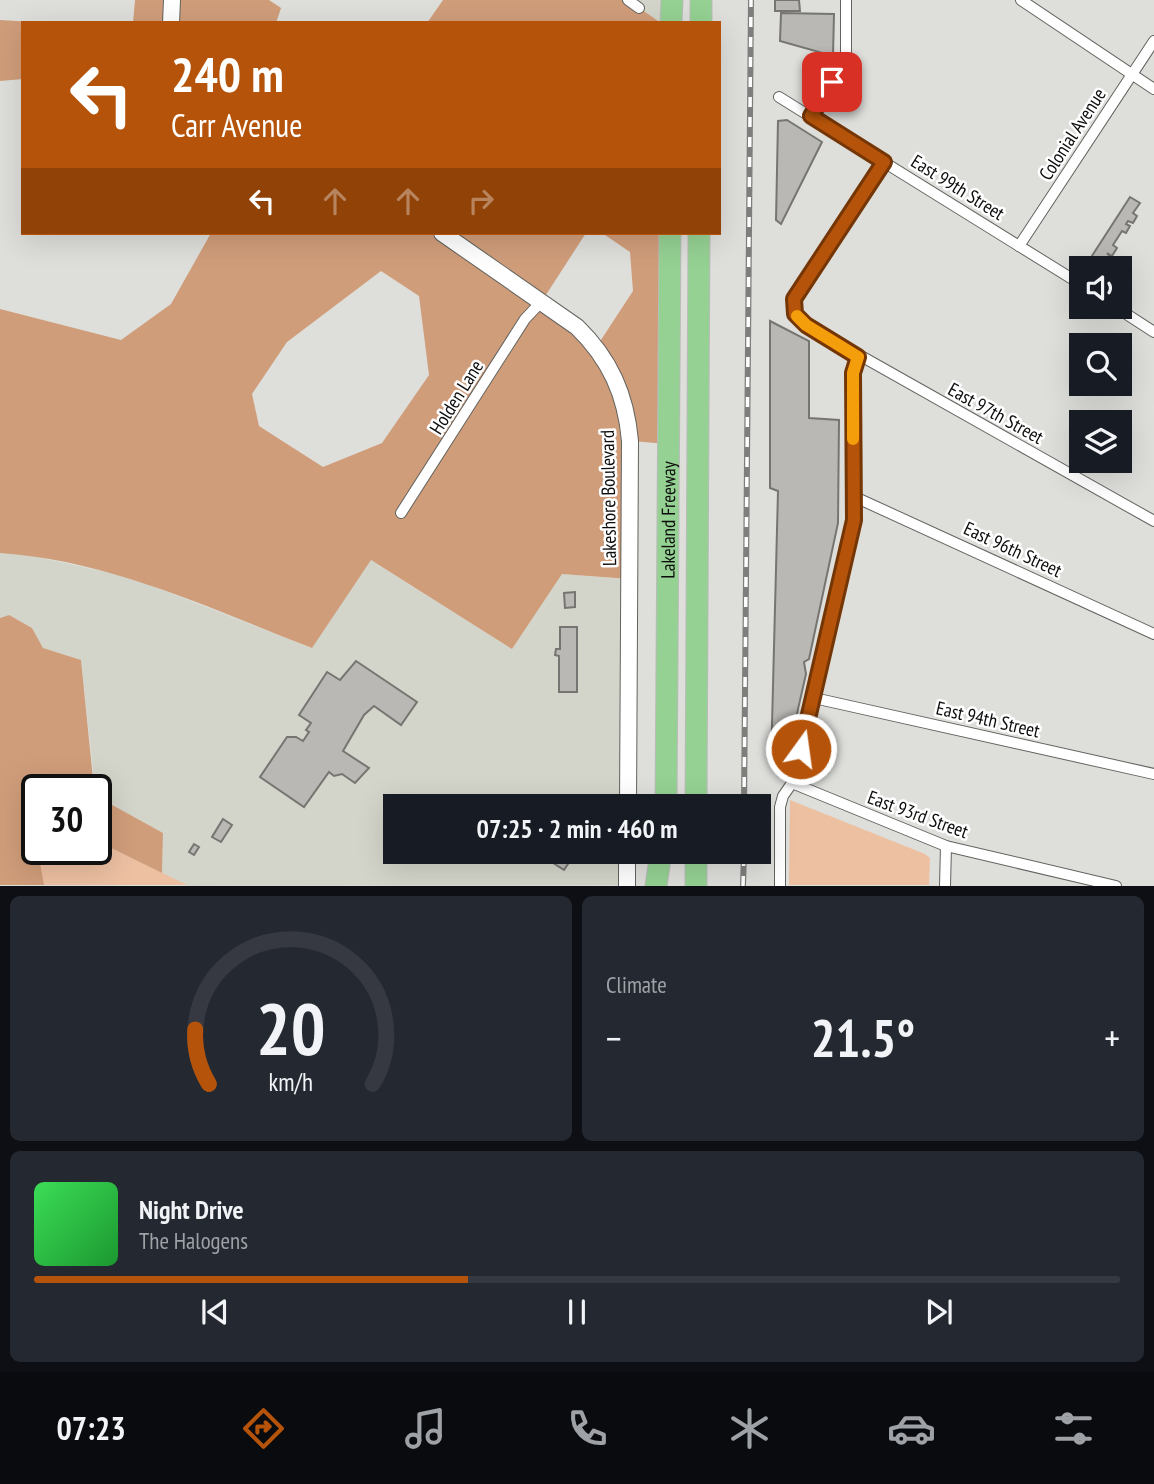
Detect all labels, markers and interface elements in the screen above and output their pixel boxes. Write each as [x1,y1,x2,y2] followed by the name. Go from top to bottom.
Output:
[171,42,284,106] text: 240 m
[56,49,147,140] icon: left
[802,52,862,112] pin
[813,63,851,101] icon: arrive
[1033,83,1111,185] street label: Colonial Avenue
[171,104,302,146] text: Carr Avenue
[907,149,1010,226] street label: East 99th Street
[243,182,281,220] icon: left
[316,182,354,220] icon: ahead
[389,182,427,220] icon: ahead
[462,182,500,220] icon: right
[1069,256,1132,473] map controls
[1069,256,1132,319] button: sound
[1069,333,1132,396] button: search
[424,355,488,438] street label: Holden Lane
[944,377,1049,449] street label: East 97th Street
[1069,410,1132,473] button: layers
[595,430,621,566] street label: Lakeshore Boulevard
[656,460,680,579] street label: Lakeland Freeway
[960,516,1067,582] street label: East 96th Street
[934,695,1043,743] street label: East 94th Street
[764,712,838,786] position arrow
[21,774,112,865] speed limit sign: 30
[864,785,972,844] street label: East 93rd Street
[477,812,677,845] text: 07:25 · 2 min · 460 m
[606,970,667,999] text: Climate
[256,981,326,1075] text: 20
[811,1004,915,1071] text: 21.5°
[606,1013,622,1062] text: −
[1104,1013,1120,1062] text: +
[269,1066,313,1098] text: km/h
[139,1193,244,1226] text: Night Drive
[139,1226,248,1255] text: The Halogens
[196,1293,234,1331] icon: previous
[558,1293,596,1331] icon: pause
[920,1293,958,1331] icon: next
[239,1404,288,1453] icon: directions
[401,1404,450,1453] icon: music
[563,1404,612,1453] icon: phone
[725,1404,774,1453] icon: climate
[887,1404,936,1453] icon: car
[1049,1404,1098,1453] icon: filters
[56,1407,126,1449] text: 07:23

